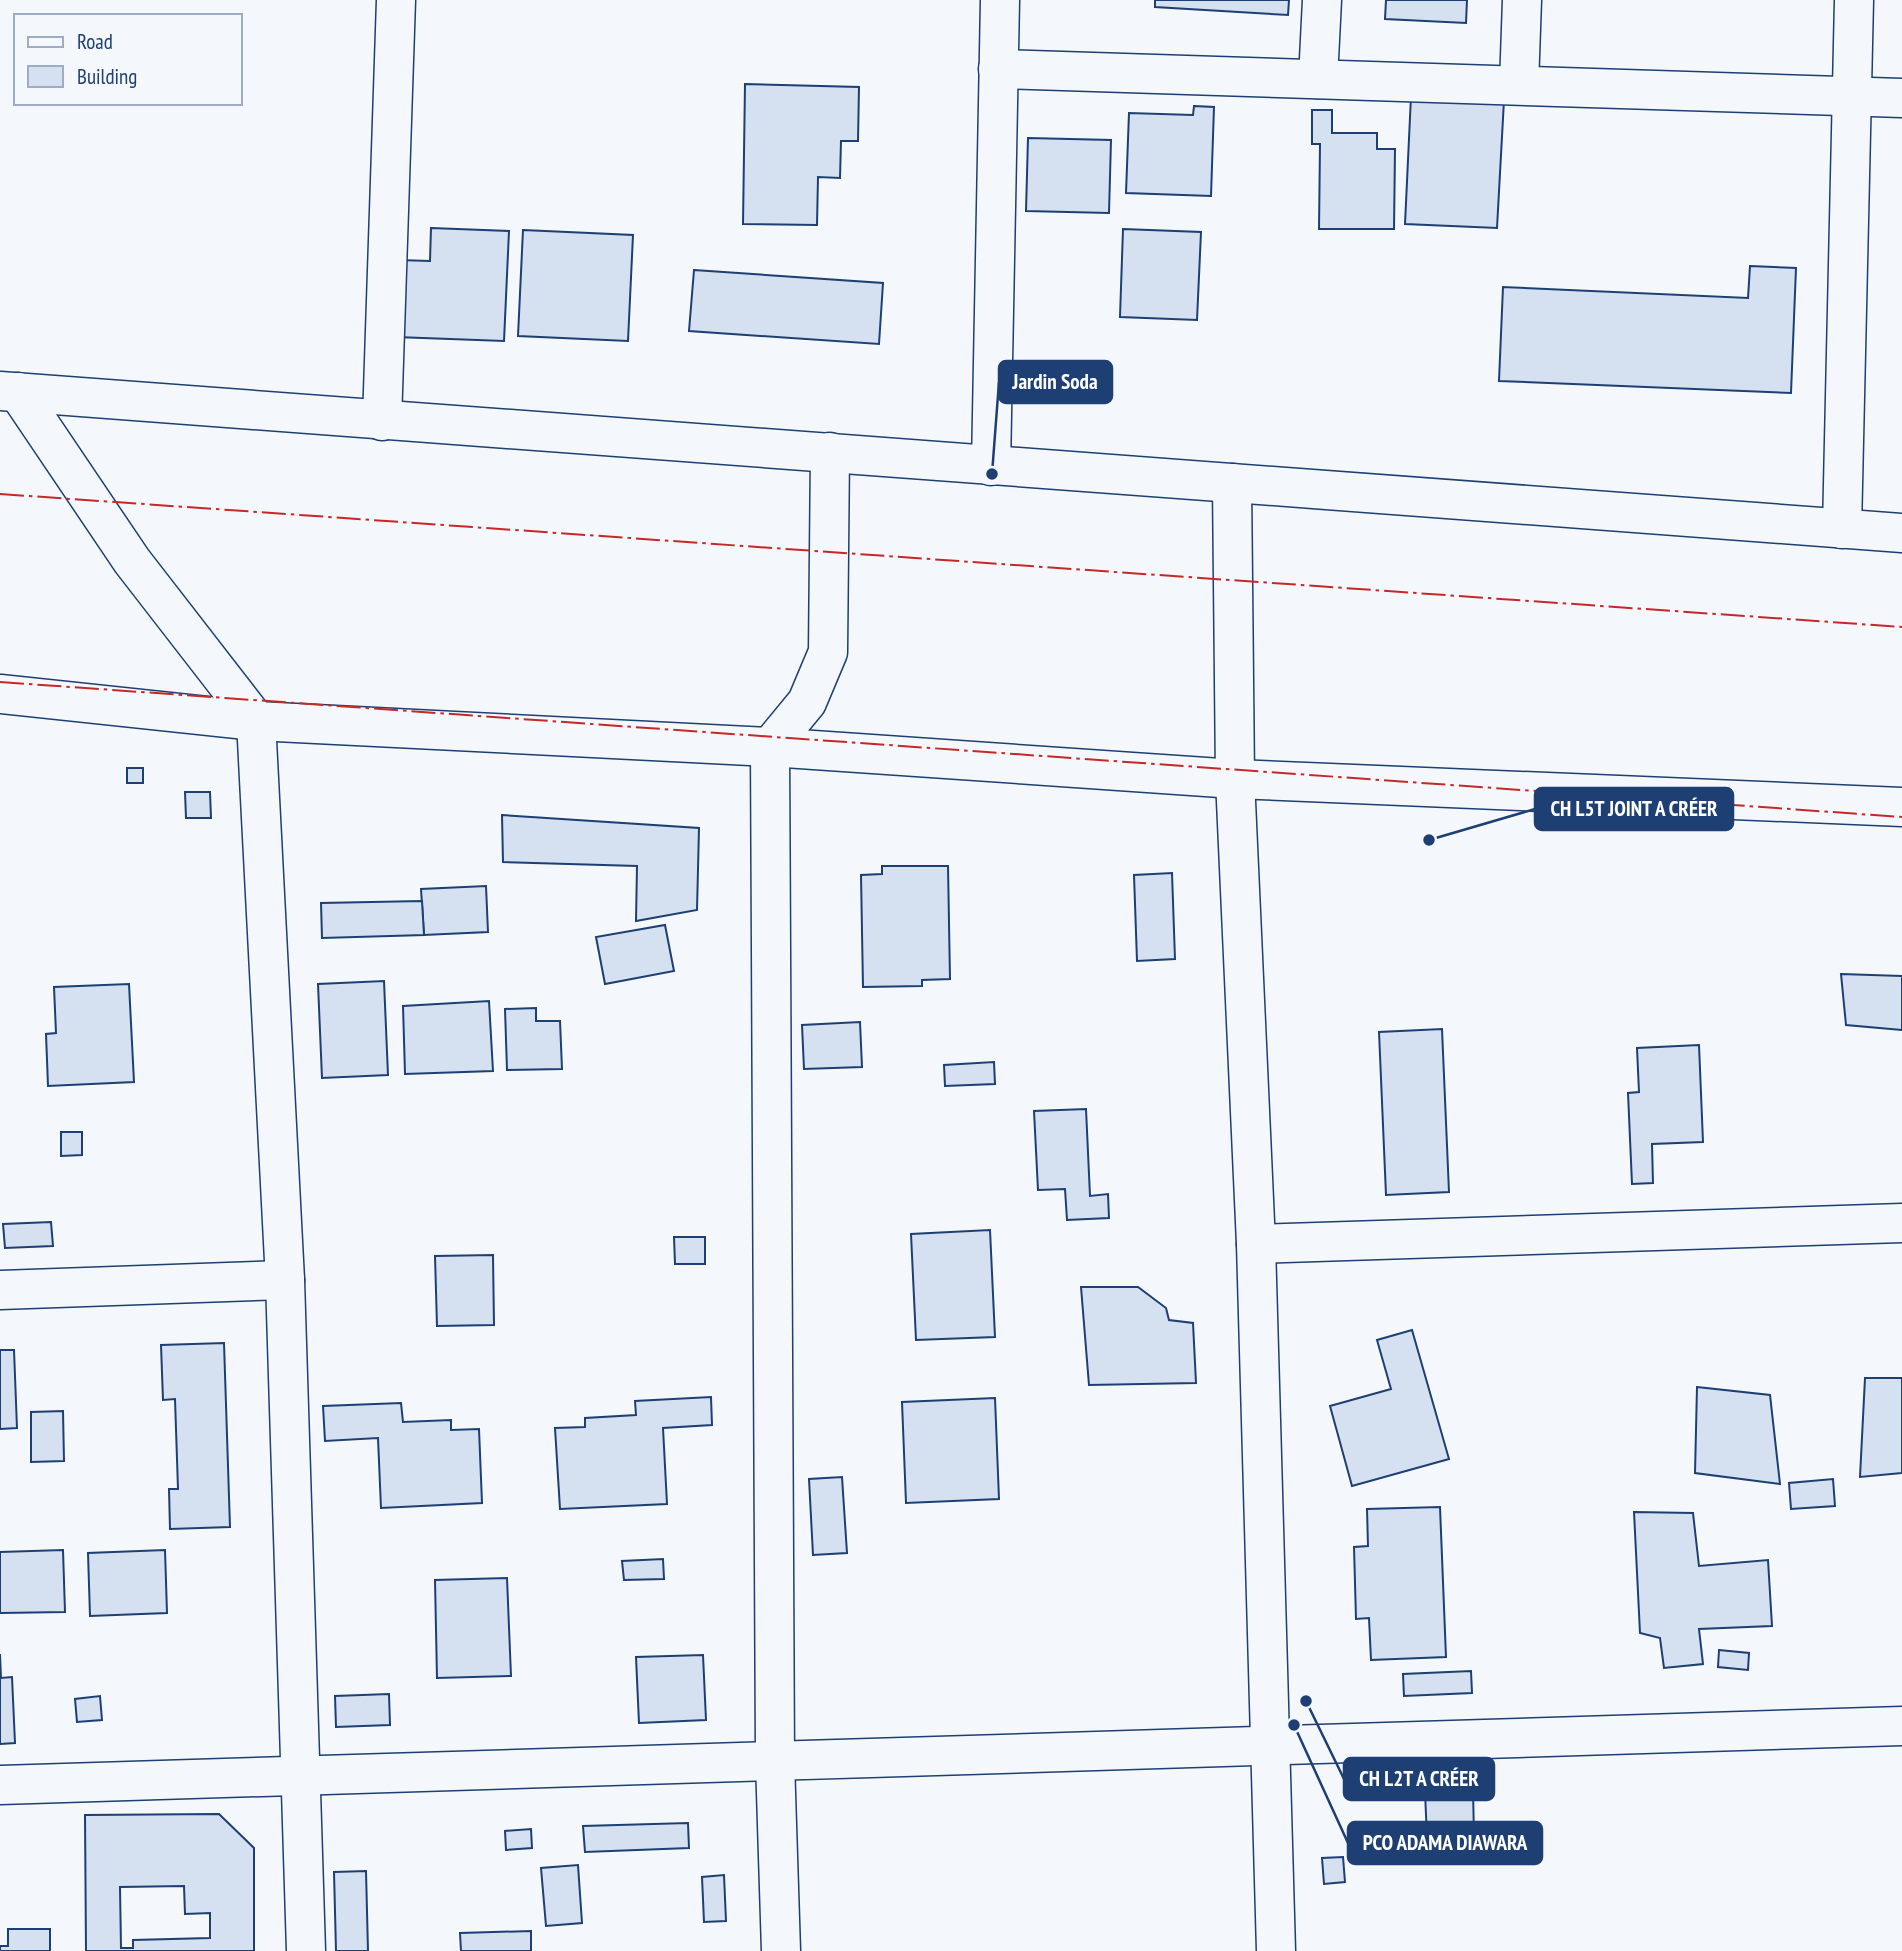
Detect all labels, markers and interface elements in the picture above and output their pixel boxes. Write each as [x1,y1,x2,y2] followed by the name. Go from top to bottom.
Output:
[14,14,242,105] legend
[77,28,113,55] text: Road
[77,63,137,90] text: Building
[999,361,1112,403] callout: Jardin Soda
[1011,368,1098,395] text: Jardin Soda
[1535,788,1733,830] callout: CH L5T JOINT A CRÉER
[1550,795,1718,822] text: CH L5T JOINT A CRÉER
[1344,1758,1494,1800] callout: CH L2T A CRÉER
[1359,1765,1479,1792] text: CH L2T A CRÉER
[1348,1822,1542,1864] callout: PCO ADAMA DIAWARA
[1363,1829,1528,1856] text: PCO ADAMA DIAWARA

